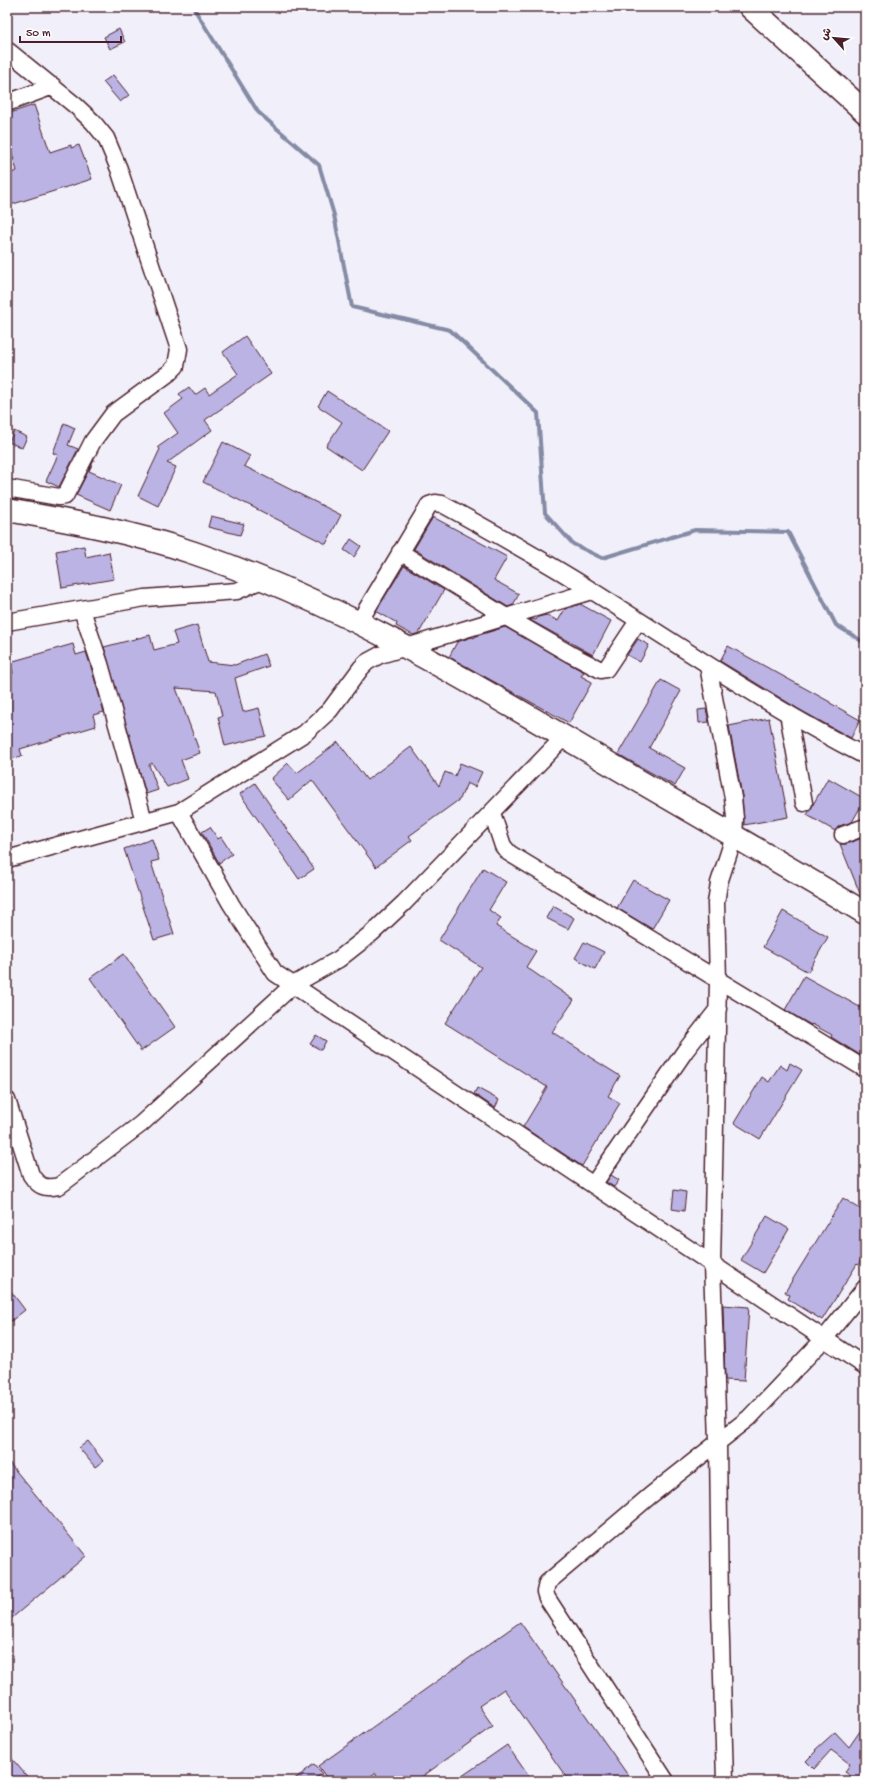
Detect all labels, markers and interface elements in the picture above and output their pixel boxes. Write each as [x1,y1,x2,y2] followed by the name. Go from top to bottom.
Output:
[20,18,121,44] scale bar
[814,18,854,58] north arrow
[819,26,835,42] text: ش
[26,27,51,41] text: 50 m

